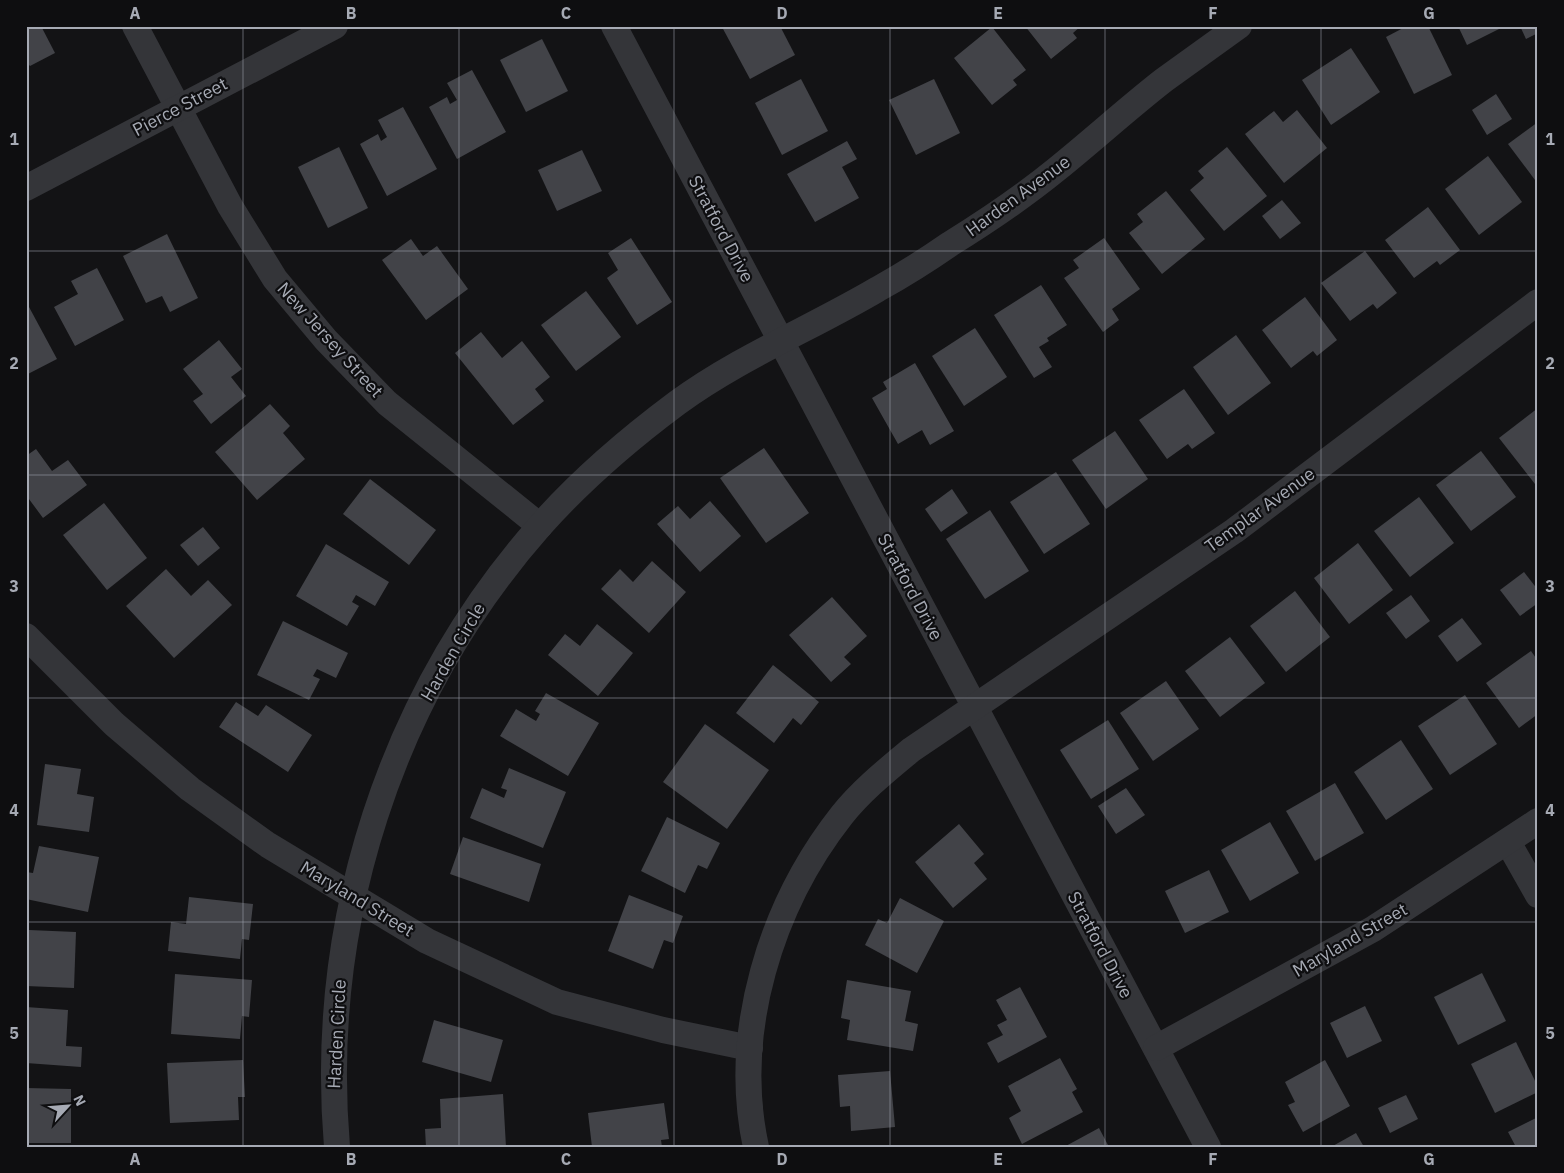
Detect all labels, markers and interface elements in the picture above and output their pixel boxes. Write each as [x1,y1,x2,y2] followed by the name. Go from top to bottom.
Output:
[130,3,141,23] text: A
[346,3,357,23] text: B
[561,3,571,23] text: C
[776,3,788,23] text: D
[993,3,1003,23] text: E
[1208,3,1218,23] text: F
[1423,3,1435,23] text: G
[128,72,231,141] street label: Pierce Street
[9,129,19,149] text: 1
[1545,129,1555,149] text: 1
[961,150,1075,241] street label: Harden Avenue
[684,171,759,286] street label: Stratford Drive
[273,277,388,402] street label: New Jersey Street
[9,353,19,373] text: 2
[1545,353,1555,373] text: 2
[1200,462,1319,557] street label: Templar Avenue
[873,529,948,644] street label: Stratford Drive
[9,576,19,596] text: 3
[1545,576,1555,596] text: 3
[415,598,490,705] street label: Harden Circle
[9,800,19,820] text: 4
[1545,800,1555,820] text: 4
[296,856,418,942] street label: Maryland Street
[1063,887,1138,1002] street label: Stratford Drive
[1288,897,1411,982] street label: Maryland Street
[322,979,351,1089] street label: Harden Circle
[9,1023,19,1043] text: 5
[1545,1023,1555,1043] text: 5
[42,1080,92,1130] north arrow
[69,1092,90,1109] text: N
[130,1149,141,1169] text: A
[346,1149,357,1169] text: B
[561,1149,571,1169] text: C
[776,1149,788,1169] text: D
[993,1149,1003,1169] text: E
[1208,1149,1218,1169] text: F
[1423,1149,1435,1169] text: G

